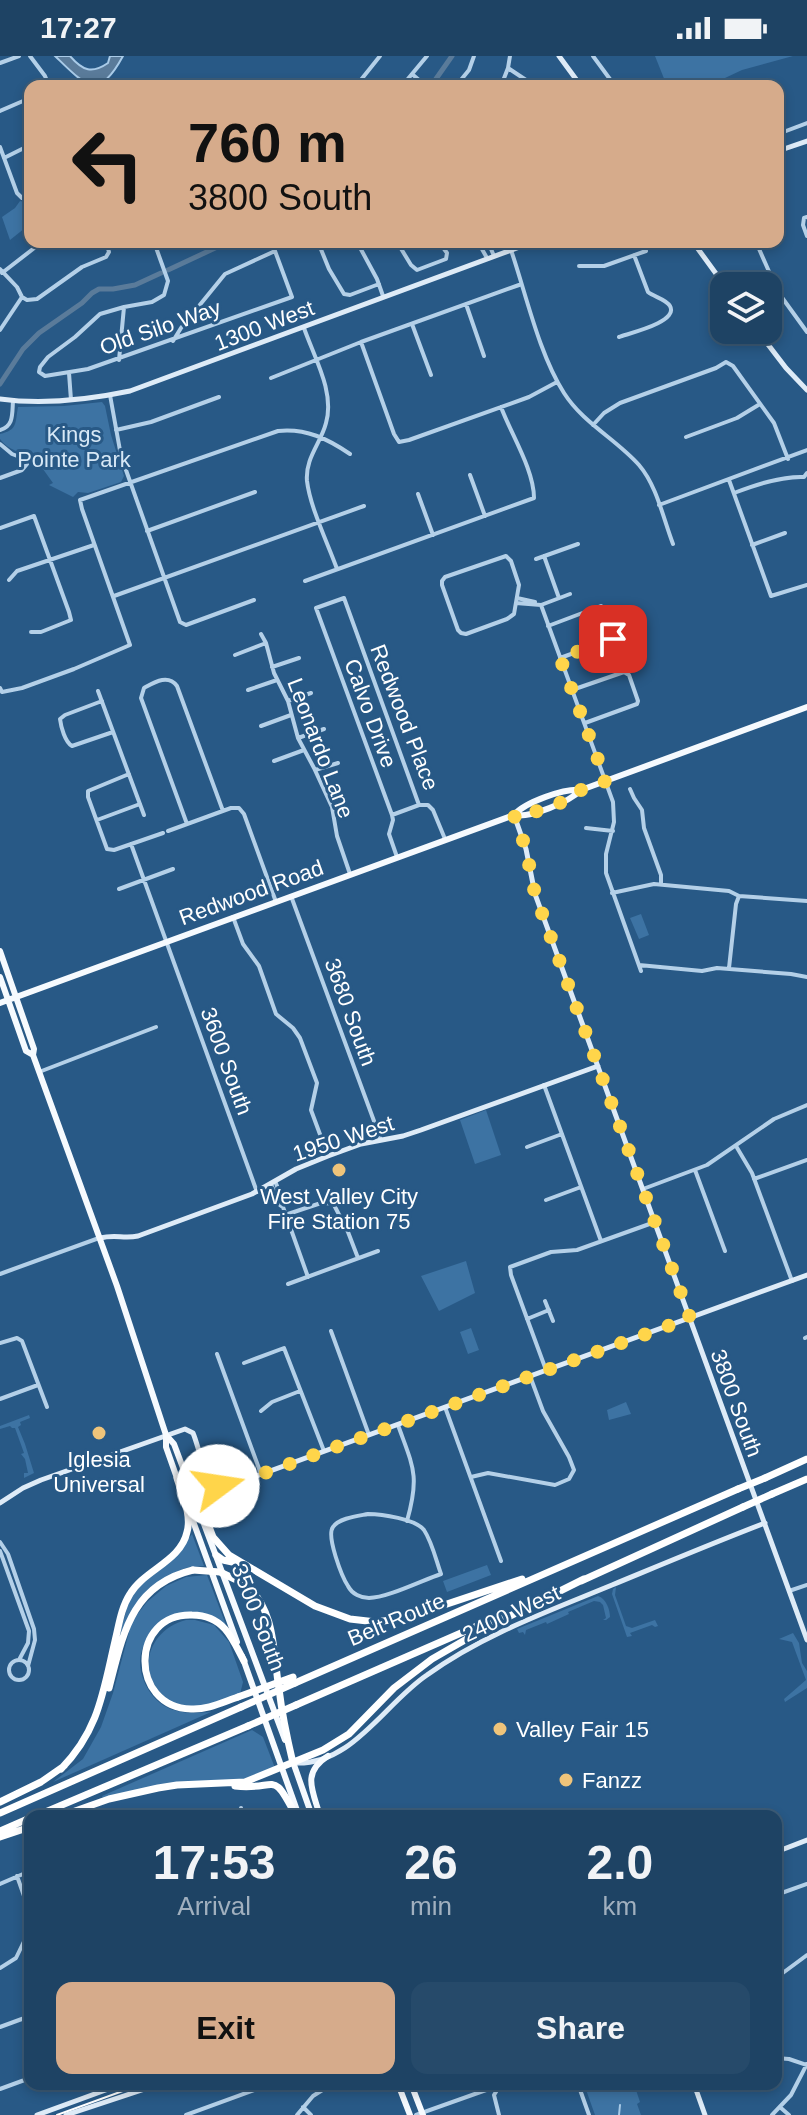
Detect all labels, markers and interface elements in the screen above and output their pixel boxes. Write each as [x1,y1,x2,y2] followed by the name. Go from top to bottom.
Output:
[40,11,117,44] text: 17:27
[188,111,347,174] text: 760 m
[56,112,160,216] icon: left
[188,177,372,218] text: 3800 South
[710,272,782,344] map controls
[710,272,782,344] button: layers
[96,295,224,360] street label: Old Silo Way
[211,295,318,356] street label: 1300 West
[17,422,132,472] park label: Kings Pointe Park
[579,605,647,673] pin
[591,617,635,661] icon: arrive
[365,641,444,794] street label: Redwood Place
[339,655,402,771] street label: Calvo Drive
[282,675,359,822] street label: Leonardo Lane
[176,855,327,930] street label: Redwood Road
[320,955,382,1069] street label: 3680 South
[196,1004,258,1118] street label: 3600 South
[289,1110,397,1167] street label: 1950 West
[330,1161,348,1179] marker: West Valley City Fire Station 75
[260,1184,418,1234] place label: West Valley City Fire Station 75
[706,1346,768,1460] street label: 3800 South
[90,1424,108,1442] marker: Iglesia Universal
[176,1444,260,1528] position arrow
[53,1447,145,1497] place label: Iglesia Universal
[227,1560,290,1674] street label: 3500 South
[458,1580,564,1647] street label: 2400 West
[344,1588,448,1651] street label: Belt Route
[516,1717,649,1742] place label: Valley Fair 15
[491,1720,509,1738] marker: Valley Fair 15
[582,1768,642,1793] place label: Fanzz
[557,1771,575,1789] marker: Fanzz
[153,1836,276,1889] text: 17:53
[404,1836,458,1889] text: 26
[586,1836,653,1889] text: 2.0
[177,1891,251,1921] text: Arrival
[410,1891,452,1921] text: min
[602,1891,637,1921] text: km
[56,1982,395,2074] button: Exit
[411,1982,750,2074] button: Share

